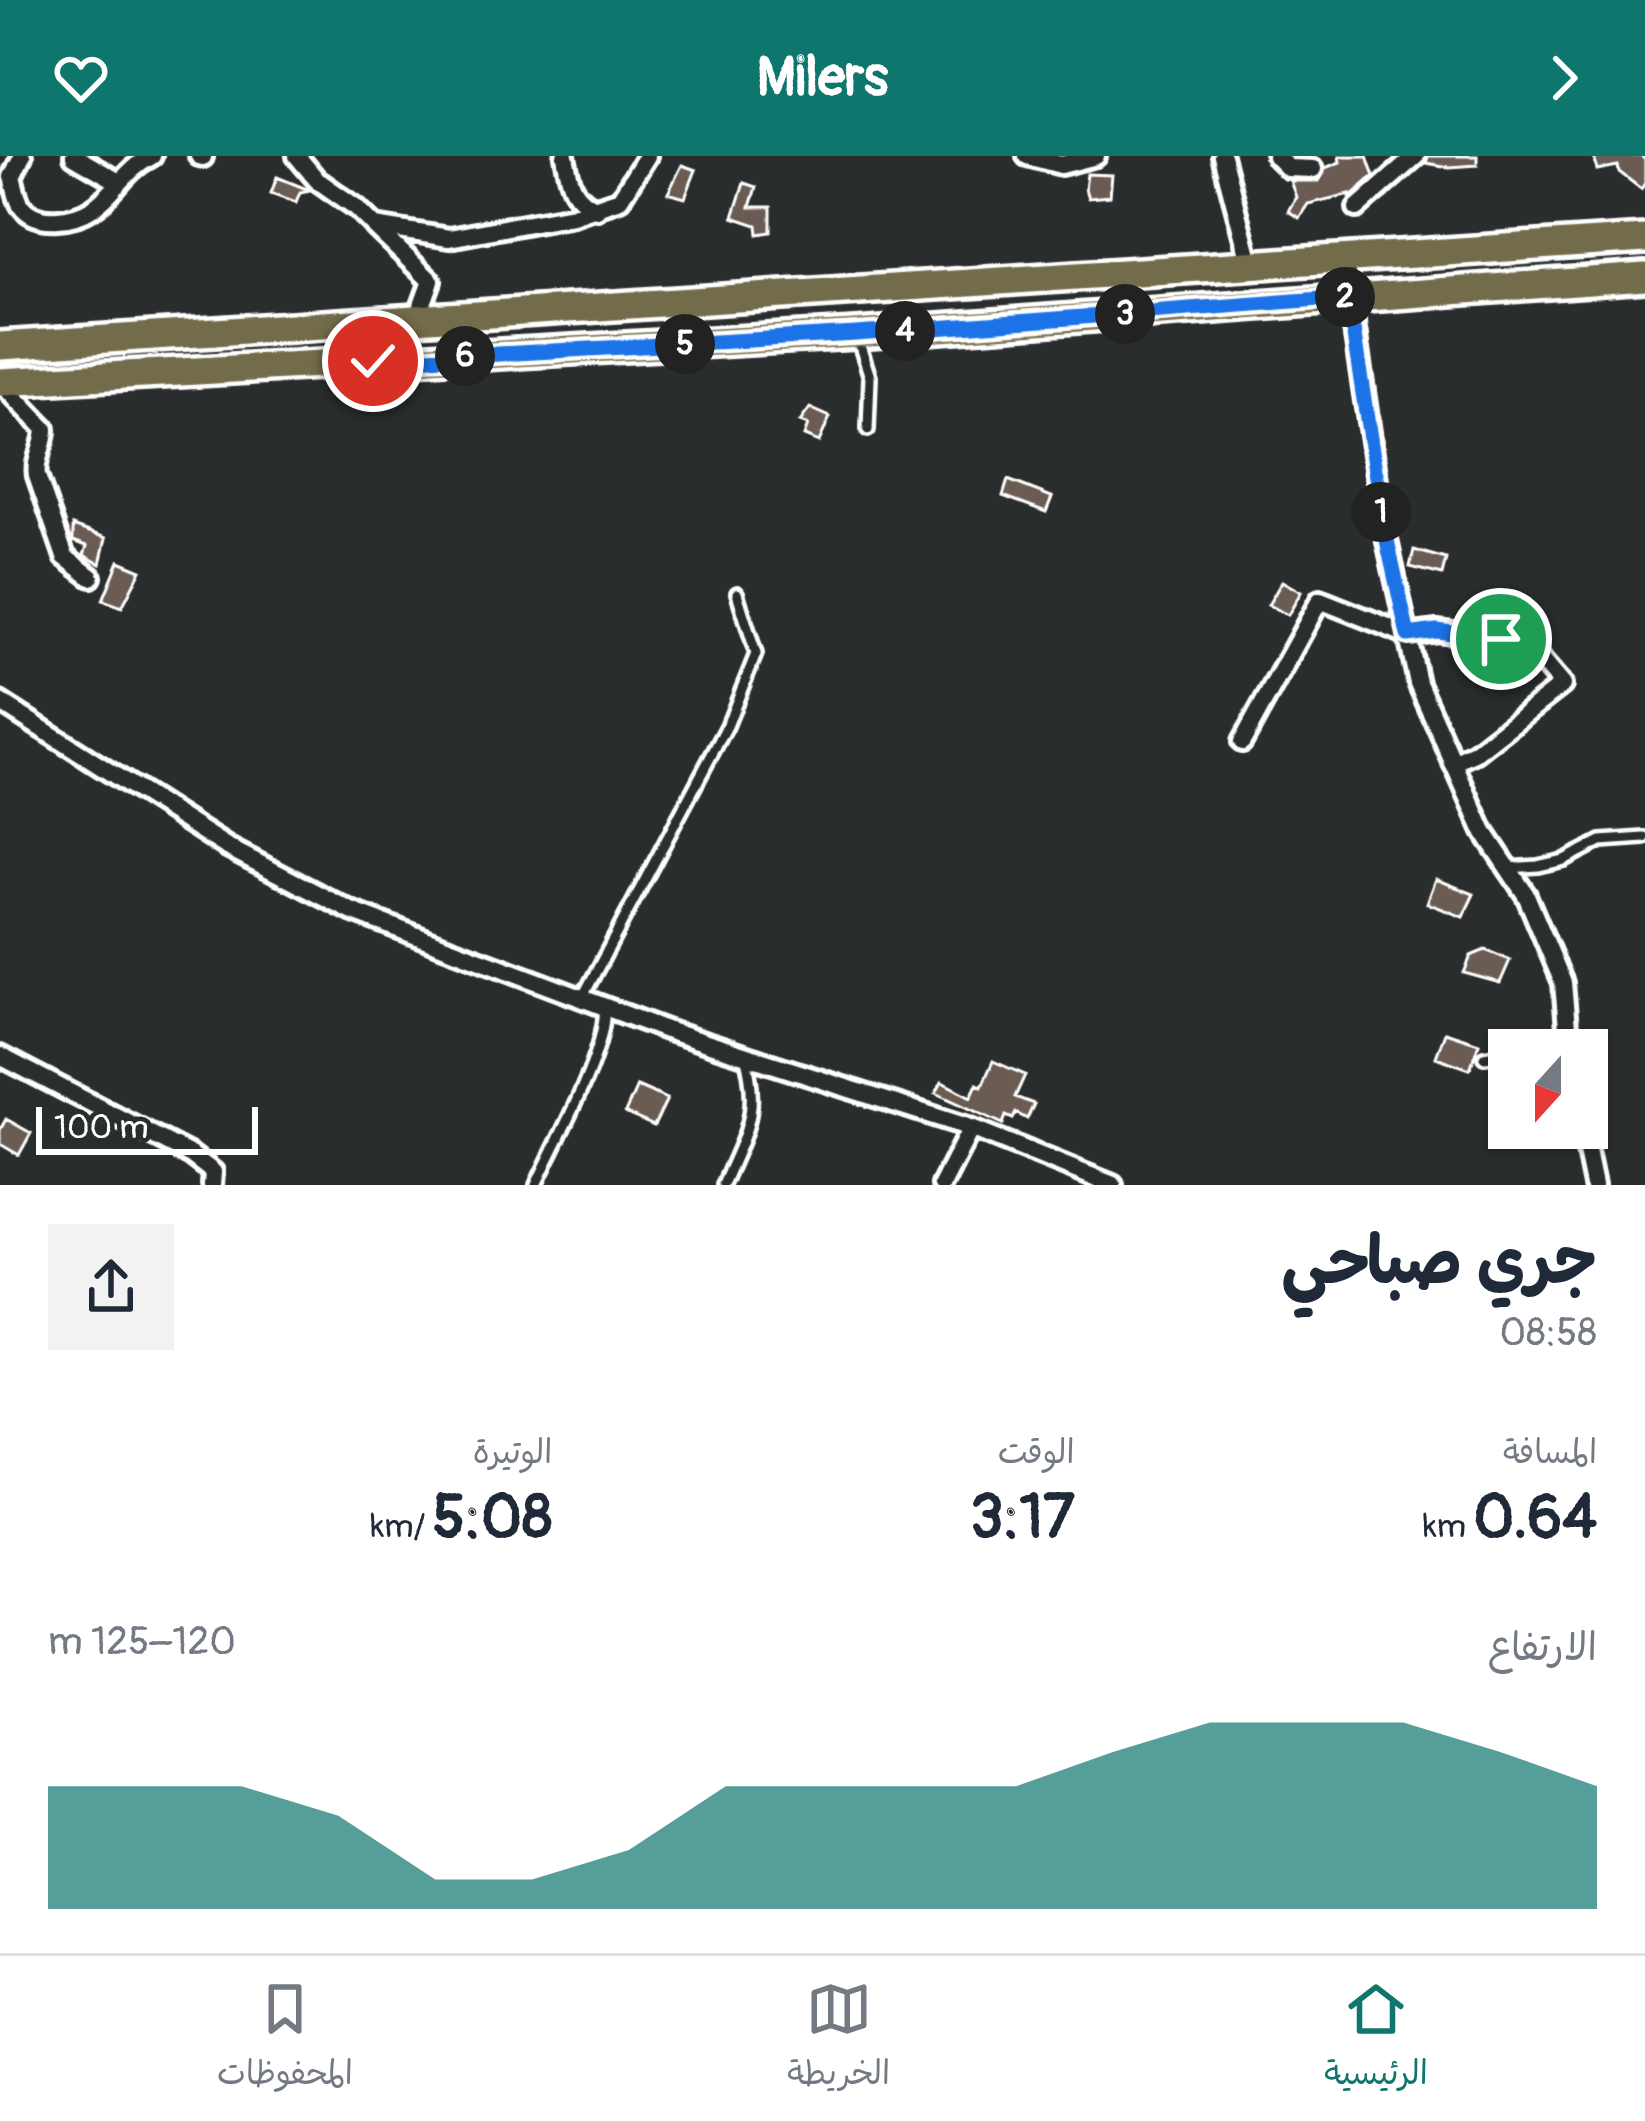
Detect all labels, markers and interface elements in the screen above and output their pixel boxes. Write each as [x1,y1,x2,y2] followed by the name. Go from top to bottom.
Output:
[757,44,888,112] text: Milers
[48,45,114,111] icon: heart
[1531,45,1597,111] icon: forward
[1315,267,1375,327] pin: 2
[1336,276,1354,317] text: 2
[1095,284,1155,344] pin: 3
[1116,293,1134,334] text: 3
[875,301,935,361] pin: 4
[322,310,424,412] pin
[895,310,915,351] text: 4
[655,314,715,374] pin: 5
[676,323,694,364] text: 5
[435,326,495,386] pin: 6
[340,328,406,394] icon: check
[455,335,475,376] text: 6
[1351,482,1411,542] pin: 1
[1375,491,1387,532] text: 1
[1450,588,1552,690] pin
[1468,606,1534,672] icon: arrive
[1488,1029,1608,1149] north arrow
[1488,1029,1608,1149] map controls
[36,1101,258,1154] scale bar
[54,1107,148,1148] text: 100 m
[1281,1221,1597,1304] text: جري صباحي
[48,1224,174,1350] button: share
[1499,1308,1597,1357] text: 08:58
[473,1432,552,1473] text: الوتيرة
[998,1432,1075,1473] text: الوقت
[1503,1432,1597,1473] text: المسافة
[433,1481,552,1556] text: 5:08
[970,1481,1075,1556] text: 3:17
[1473,1481,1597,1556] text: 0.64
[370,1506,433,1547] text: /km
[1423,1506,1473,1547] text: km
[48,1617,236,1666] text: 120–125 m
[1488,1623,1597,1672] text: الارتفاع
[217,1976,353,2102] tab: المحفوظات
[787,1976,890,2102] tab: الخريطة
[1324,1976,1428,2102] tab: الرئيسية

